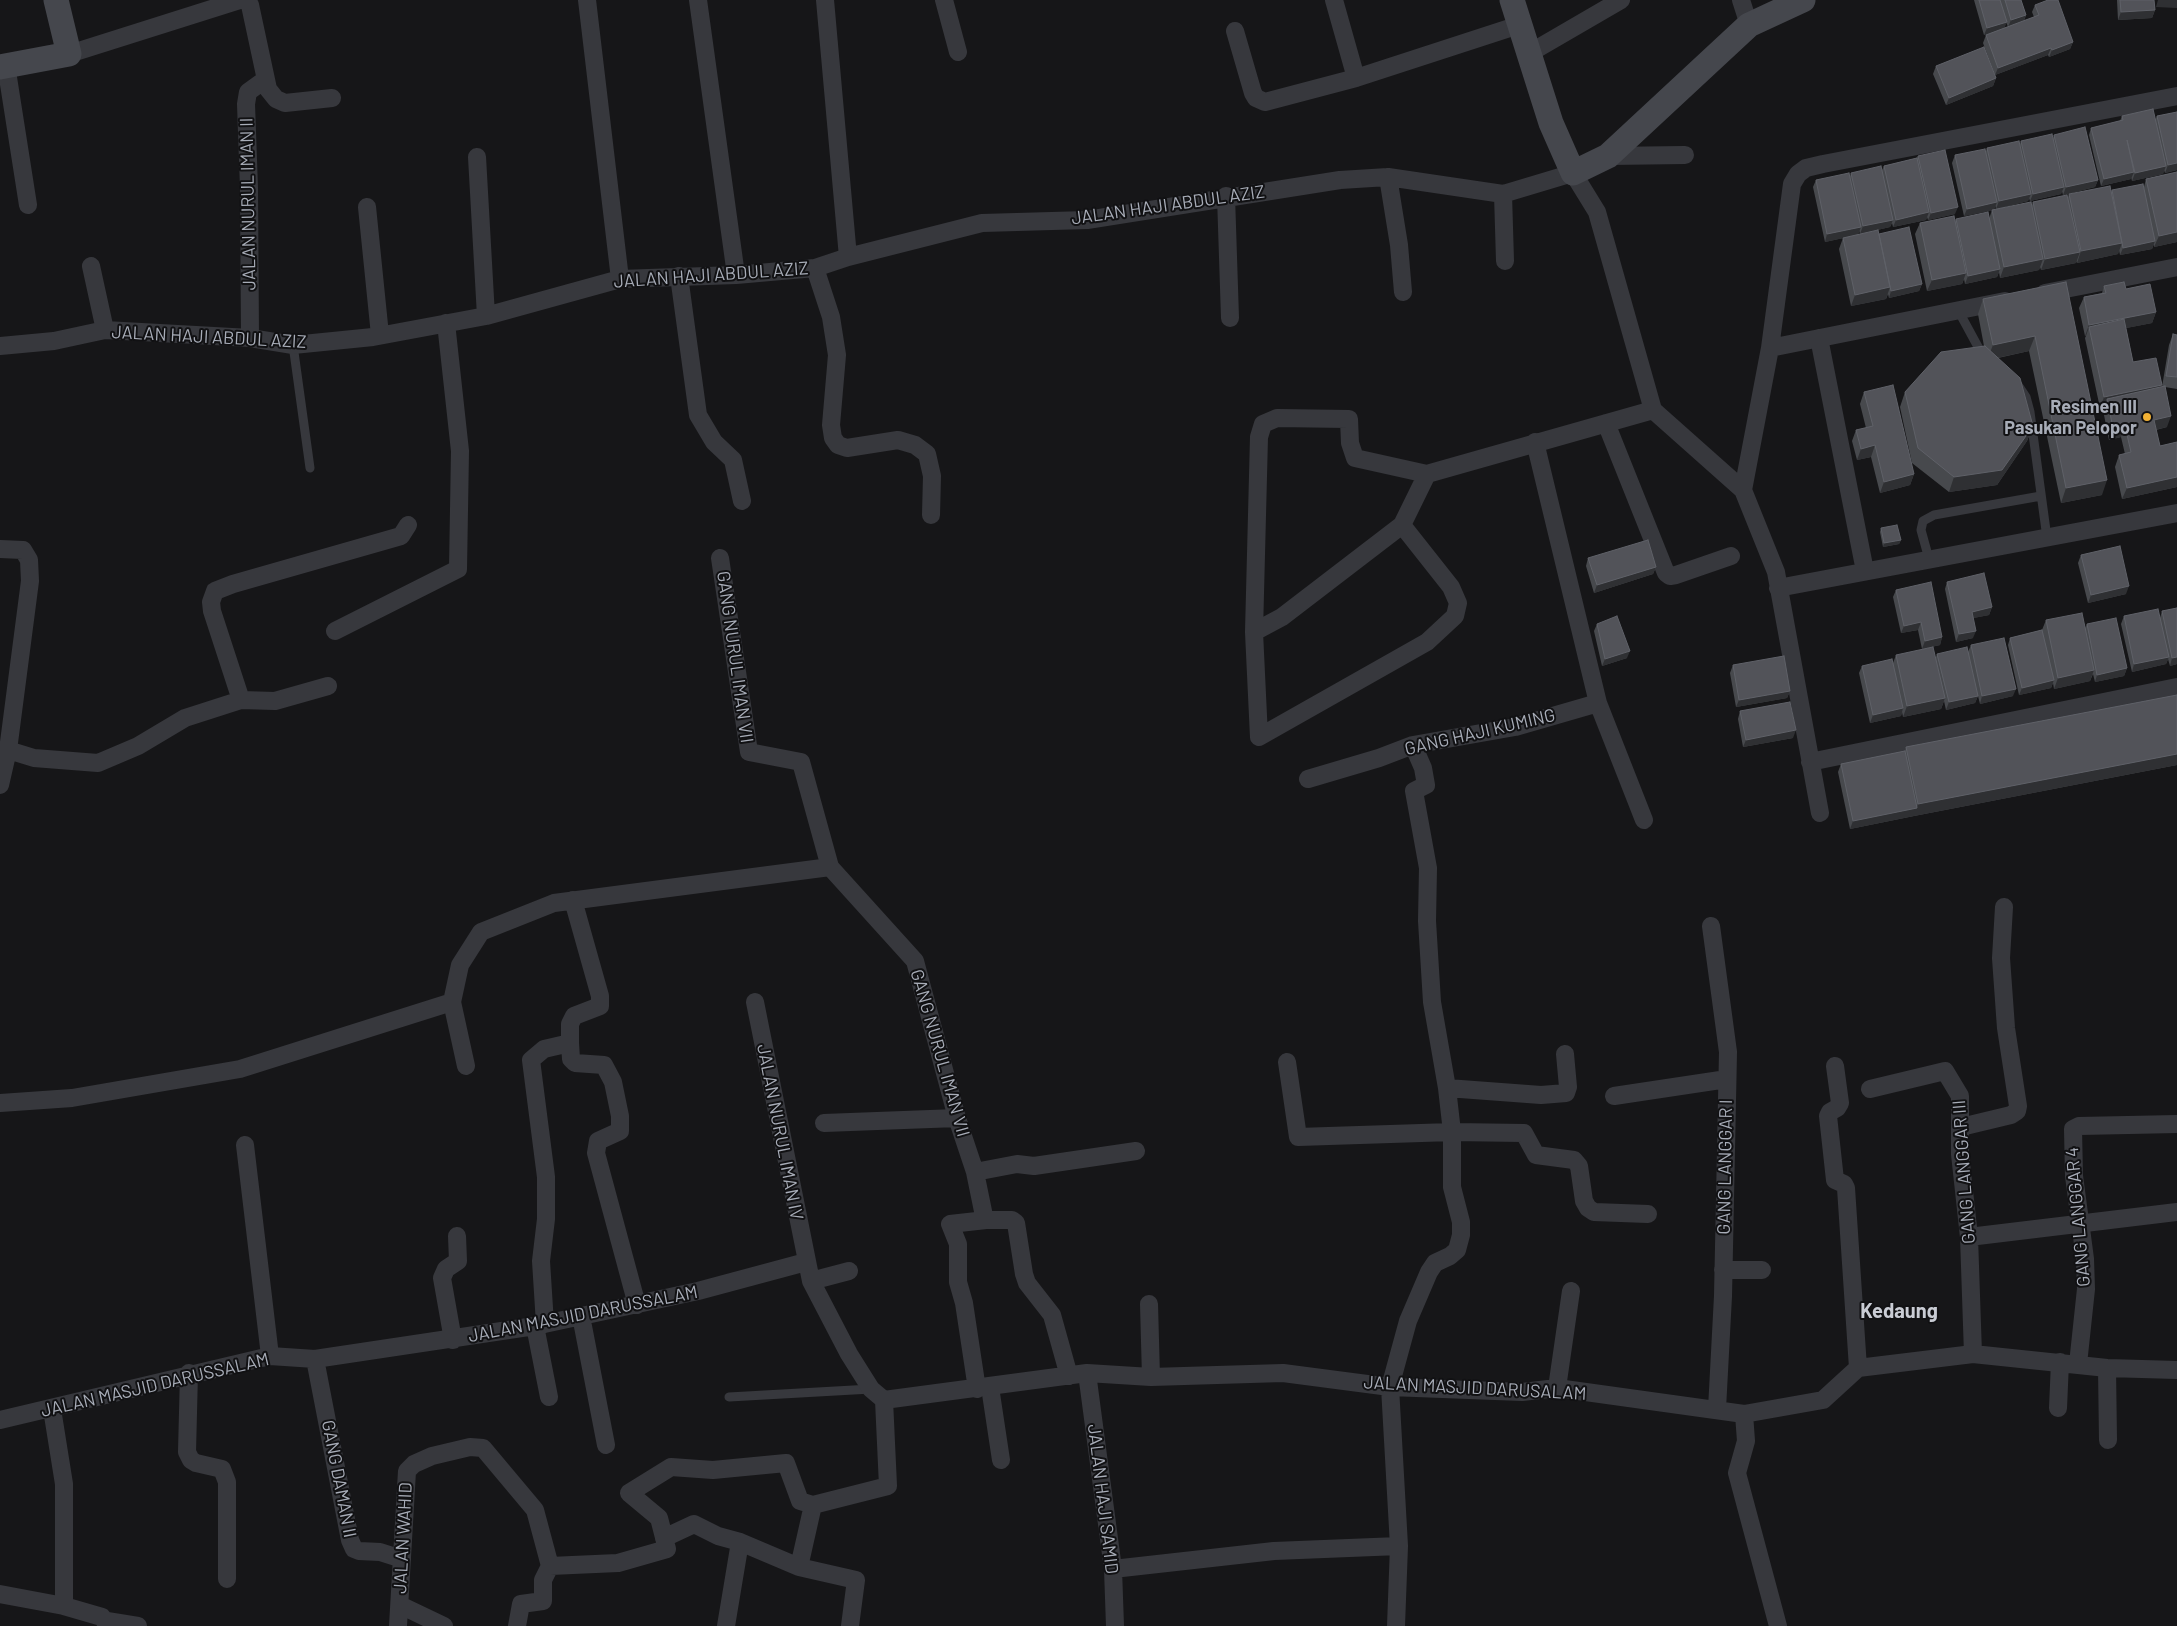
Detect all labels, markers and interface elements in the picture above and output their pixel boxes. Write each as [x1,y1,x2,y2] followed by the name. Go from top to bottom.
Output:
[236,117,260,291] street label: JALAN NURUL IMAN II
[1070,181,1266,229] street label: JALAN HAJI ABDUL AZIZ
[613,257,809,293] street label: JALAN HAJI ABDUL AZIZ
[111,321,307,353] street label: JALAN HAJI ABDUL AZIZ
[2004,396,2137,438] place label: Resimen III Pasukan Pelopor
[2141,411,2153,423] marker: Resimen III Pasukan Pelopor
[712,570,758,744] street label: GANG NURUL IMAN VII
[1403,704,1557,760] street label: GANG HAJI KUMING
[906,967,974,1139] street label: GANG NURUL IMAN VII
[752,1042,808,1222] street label: JALAN NURUL IMAN IV
[1713,1099,1737,1235] street label: GANG LANGGAR I
[1948,1099,1980,1245] street label: GANG LANGGAR III
[2061,1146,2095,1288] street label: GANG LANGGAR 4
[466,1281,700,1347] street label: JALAN MASJID DARUSSALAM
[1860,1299,1938,1323] district label: Kedaung
[39,1348,271,1422] street label: JALAN MASJID DARUSSALAM
[1363,1371,1587,1405] street label: JALAN MASJID DARUSALAM
[317,1418,361,1540] street label: GANG DAMAN II
[1083,1423,1123,1575] street label: JALAN HAJI SAMID
[389,1482,417,1594] street label: JALAN WAHID

